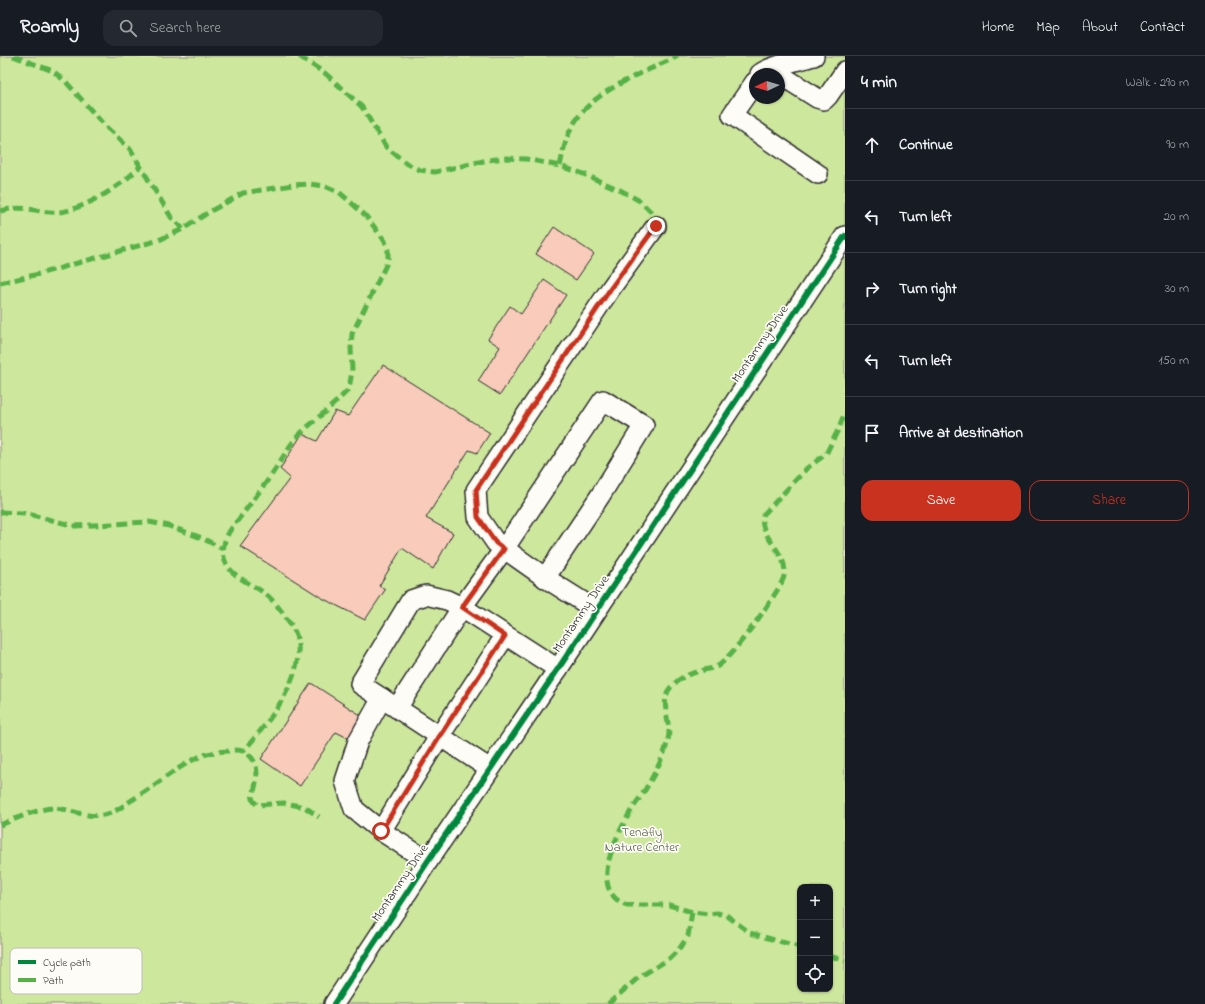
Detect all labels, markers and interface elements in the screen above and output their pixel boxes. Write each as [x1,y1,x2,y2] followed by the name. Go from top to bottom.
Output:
[103,10,383,46] search box
[20,14,79,41] text: Roamly
[117,17,139,39] icon: search
[149,17,221,39] text: Search here
[982,17,1014,38] text: Home
[1036,17,1060,38] text: Map
[1082,17,1118,38] text: About
[1140,17,1185,38] text: Contact
[749,68,785,104] north arrow
[861,70,897,95] text: 4 min
[1125,73,1189,92] text: Walk · 290 m
[861,134,883,156] icon: ahead
[899,134,953,156] text: Continue
[1166,135,1189,154] text: 90 m
[861,206,883,228] icon: left
[899,206,952,228] text: Turn left
[1164,207,1189,226] text: 20 m
[647,217,665,235] route end
[861,278,883,300] icon: right
[899,278,957,300] text: Turn right
[1165,279,1189,298] text: 30 m
[727,301,794,387] street label: Montammy Drive
[861,350,883,372] icon: left
[899,350,952,372] text: Turn left
[1158,351,1189,370] text: 150 m
[861,422,883,444] icon: arrive
[899,422,1023,444] text: Arrive at destination
[861,480,1021,521] button: Save
[1029,480,1189,521] button: Share
[548,571,615,657] street label: Montammy Drive
[372,822,390,840] route start
[605,823,680,857] park label: Tenafly Nature Center
[367,840,434,926] street label: Montammy Drive
[797,884,833,992] map controls
[797,884,833,920] button: +
[797,920,833,956] button: −
[10,948,142,994] legend
[43,955,91,972] text: Cycle path
[797,956,833,992] button: locate
[43,973,64,989] text: Path

